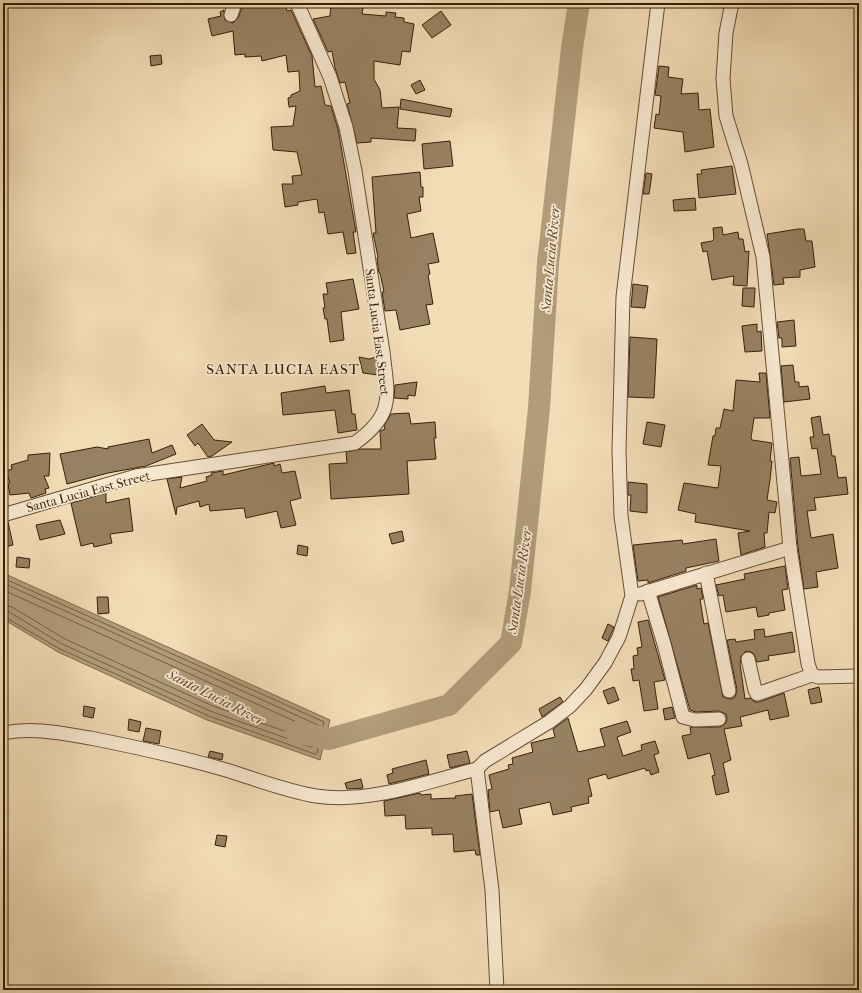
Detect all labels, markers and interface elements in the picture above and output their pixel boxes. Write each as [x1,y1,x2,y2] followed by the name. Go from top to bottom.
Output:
[537,204,564,314] water label: Santa Lucia River
[362,268,393,397] street label: Santa Lucia East Street
[206,360,360,378] district label: SANTA LUCIA EAST
[25,468,152,515] street label: Santa Lucia East Street
[504,526,536,636] water label: Santa Lucia River
[164,665,269,730] water label: Santa Lucia River

